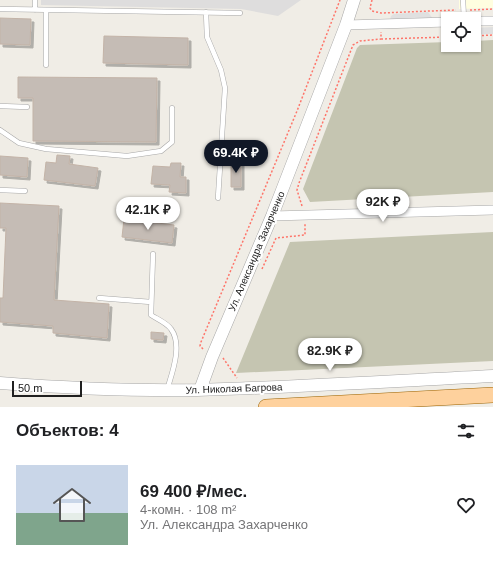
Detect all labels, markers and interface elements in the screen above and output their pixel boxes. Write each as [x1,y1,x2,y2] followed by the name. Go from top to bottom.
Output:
[441,12,481,52] map controls
[441,12,481,52] button: locate
[199,140,273,174] pin: 69.4K ₽
[213,145,259,160] text: 69.4K ₽
[226,189,287,313] street label: Ул. Александра Захарченко
[355,189,411,223] pin: 92K ₽
[365,194,401,209] text: 92K ₽
[111,197,185,231] pin: 42.1K ₽
[125,202,171,217] text: 42.1K ₽
[293,338,367,372] pin: 82.9K ₽
[307,343,353,358] text: 82.9K ₽
[12,379,82,398] scale bar
[185,381,283,396] street label: Ул. Николая Багрова
[18,382,42,394] text: 50 m
[455,420,477,442] icon: filters
[16,421,119,440] text: Объектов: 4
[48,481,96,529] icon: home
[140,482,247,501] text: 69 400 ₽/мес.
[455,494,477,516] icon: heart
[140,502,236,517] text: 4-комн. · 108 m²
[140,517,308,532] text: Ул. Александра Захарченко

